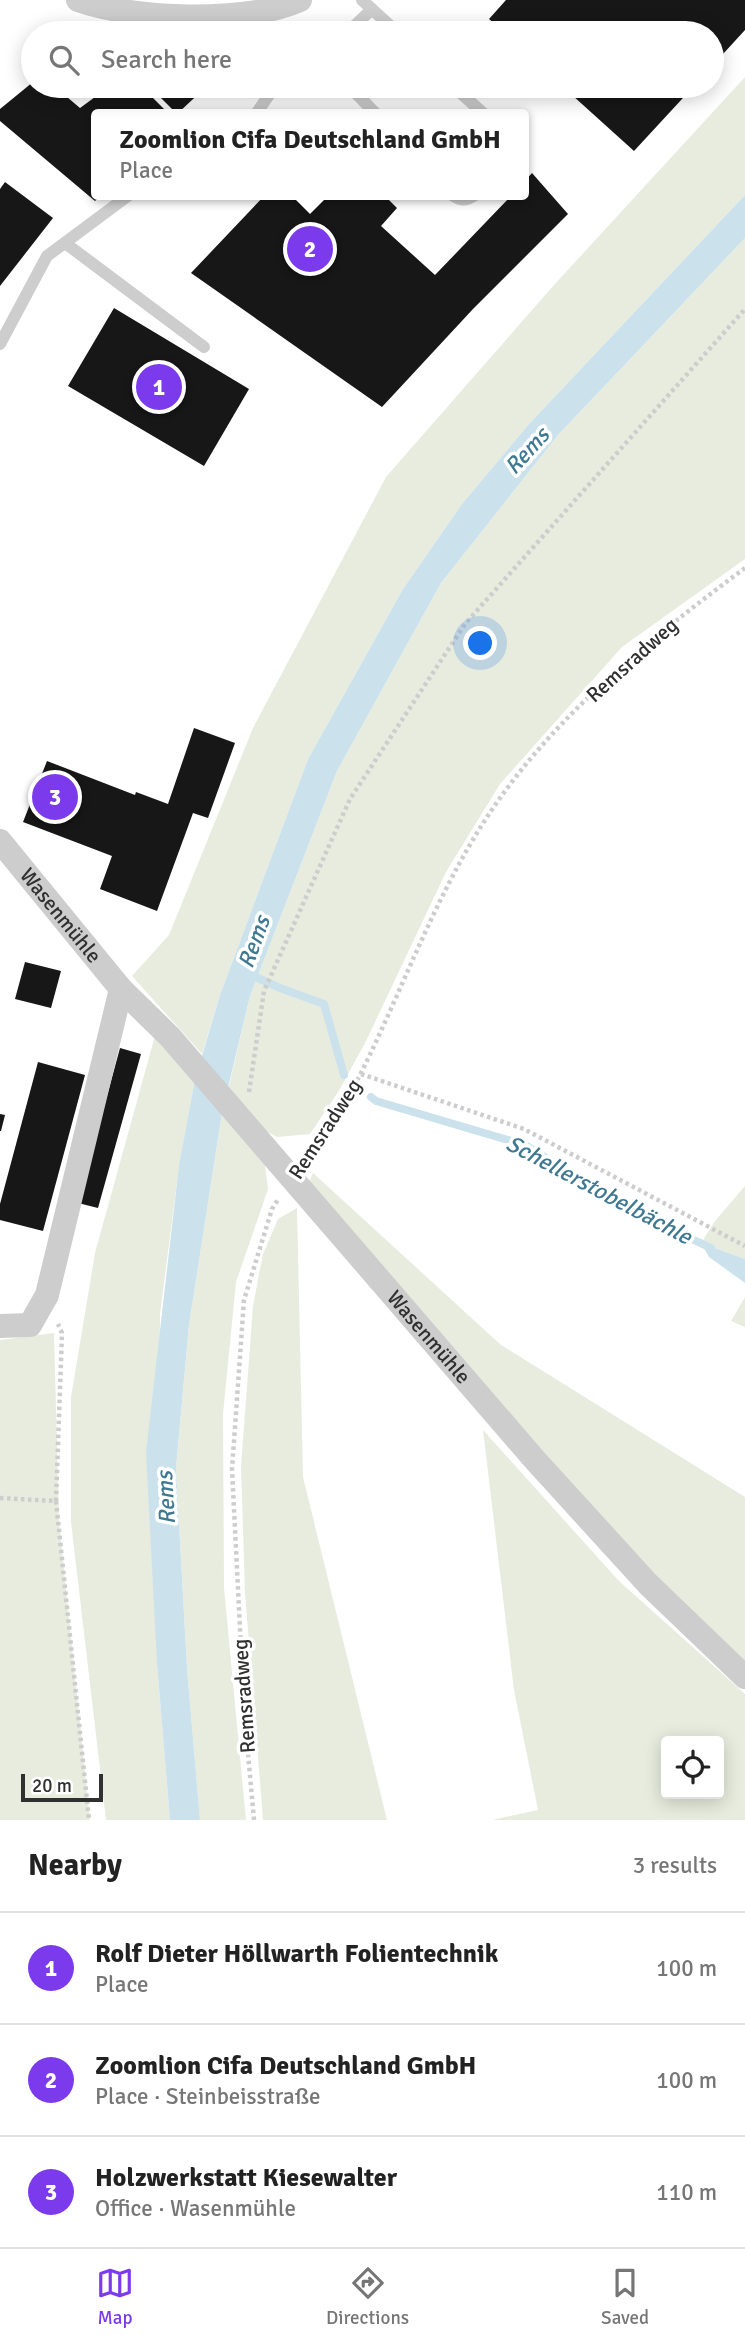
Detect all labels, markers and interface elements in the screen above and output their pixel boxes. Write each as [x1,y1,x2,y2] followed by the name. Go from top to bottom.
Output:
[21,21,724,98] search box
[45,41,83,79] icon: search
[101,44,232,76] text: Search here
[91,109,529,200] popup
[119,124,501,156] text: Zoomlion Cifa Deutschland GmbH
[119,156,173,185] text: Place
[287,223,333,275] pin: 2
[136,361,182,413] pin: 1
[498,420,557,481] water label: Rems
[581,612,683,708] street label: Remsradweg
[463,626,497,660] your location
[32,771,78,823] pin: 3
[14,863,107,968] street label: Wasenmühle
[231,910,277,972] water label: Rems
[283,1074,367,1184] street label: Remsradweg
[501,1129,698,1252] water label: Schellerstobelbächle
[381,1285,476,1389] street label: Wasenmühle
[150,1469,182,1525] water label: Rems
[227,1638,261,1754] street label: Remsradweg
[661,1736,724,1799] map controls
[661,1736,724,1799] button: locate
[21,1771,103,1803] scale bar
[32,1774,72,1798] text: 20 m
[28,1847,122,1884] text: Nearby
[633,1851,717,1880] text: 3 results
[95,1938,498,1970] text: Rolf Dieter Höllwarth Folientechnik
[45,1954,57,1983] text: 1
[656,1954,717,1983] text: 100 m
[95,1970,149,1999] text: Place
[95,2050,476,2082] text: Zoomlion Cifa Deutschland GmbH
[45,2066,57,2095] text: 2
[656,2066,717,2095] text: 100 m
[95,2082,321,2111] text: Place · Steinbeisstraße
[95,2162,397,2194] text: Holzwerkstatt Kiesewalter
[45,2178,57,2207] text: 3
[656,2178,717,2207] text: 110 m
[95,2194,296,2223] text: Office · Wasenmühle
[96,2264,134,2330] tab: Map
[326,2264,409,2330] tab: Directions
[601,2264,649,2330] tab: Saved

